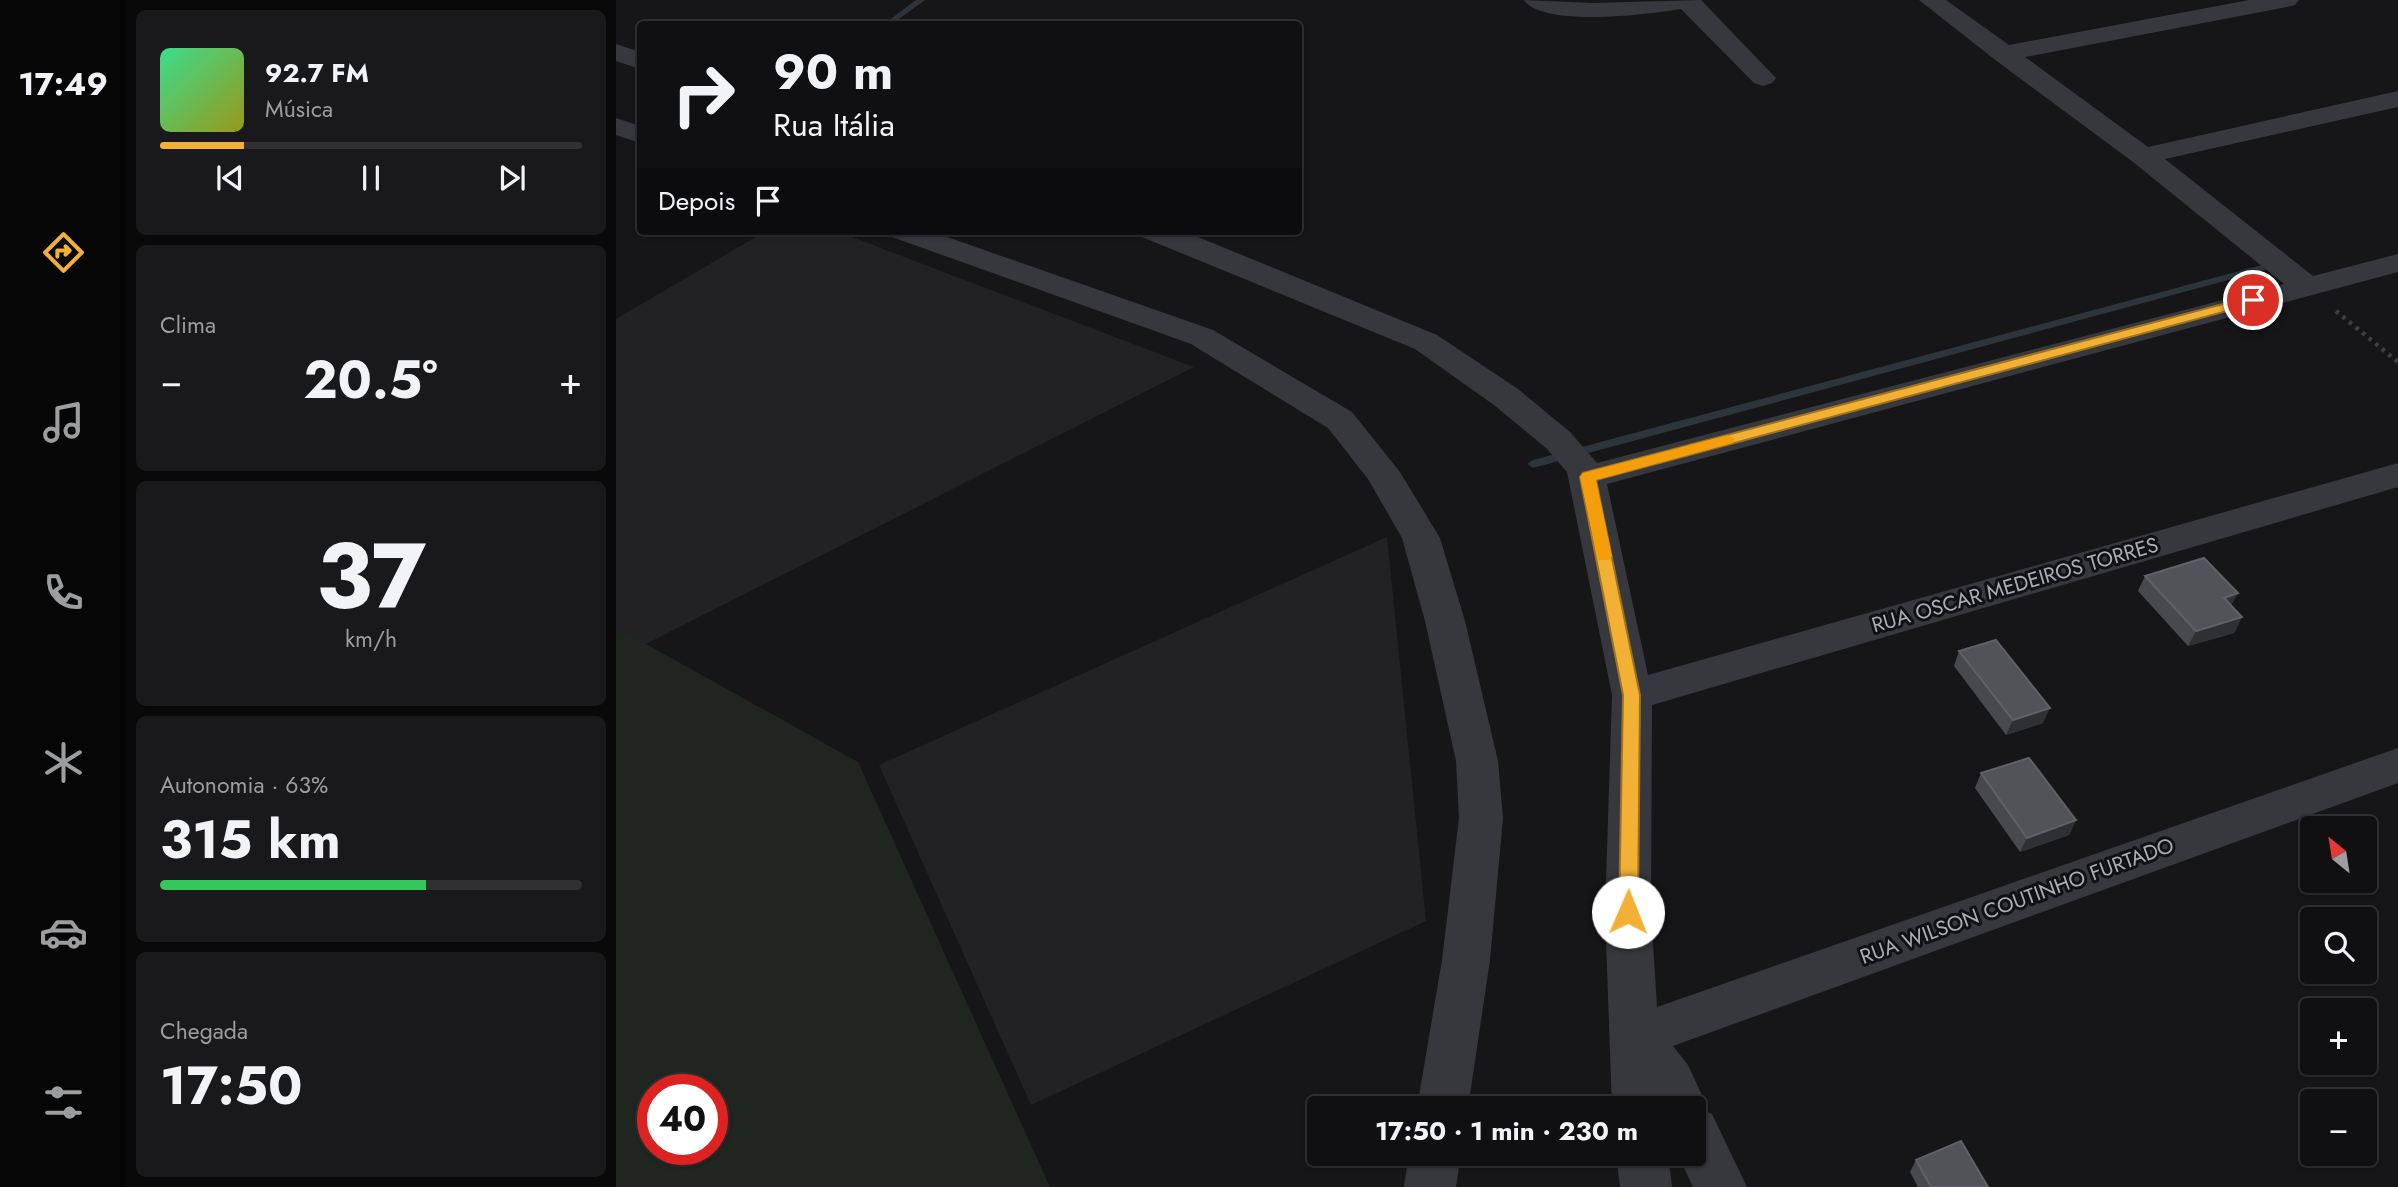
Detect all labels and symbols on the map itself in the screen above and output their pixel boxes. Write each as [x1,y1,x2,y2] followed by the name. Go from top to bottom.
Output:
[2223,270,2283,330] pin
[1868,530,2162,640] street label: RUA OSCAR MEDEIROS TORRES
[2300,816,2376,892] north arrow
[1856,830,2178,972] street label: RUA WILSON COUTINHO FURTADO
[1591,875,1665,949] position arrow
[637,1074,728,1165] speed limit sign: 40

